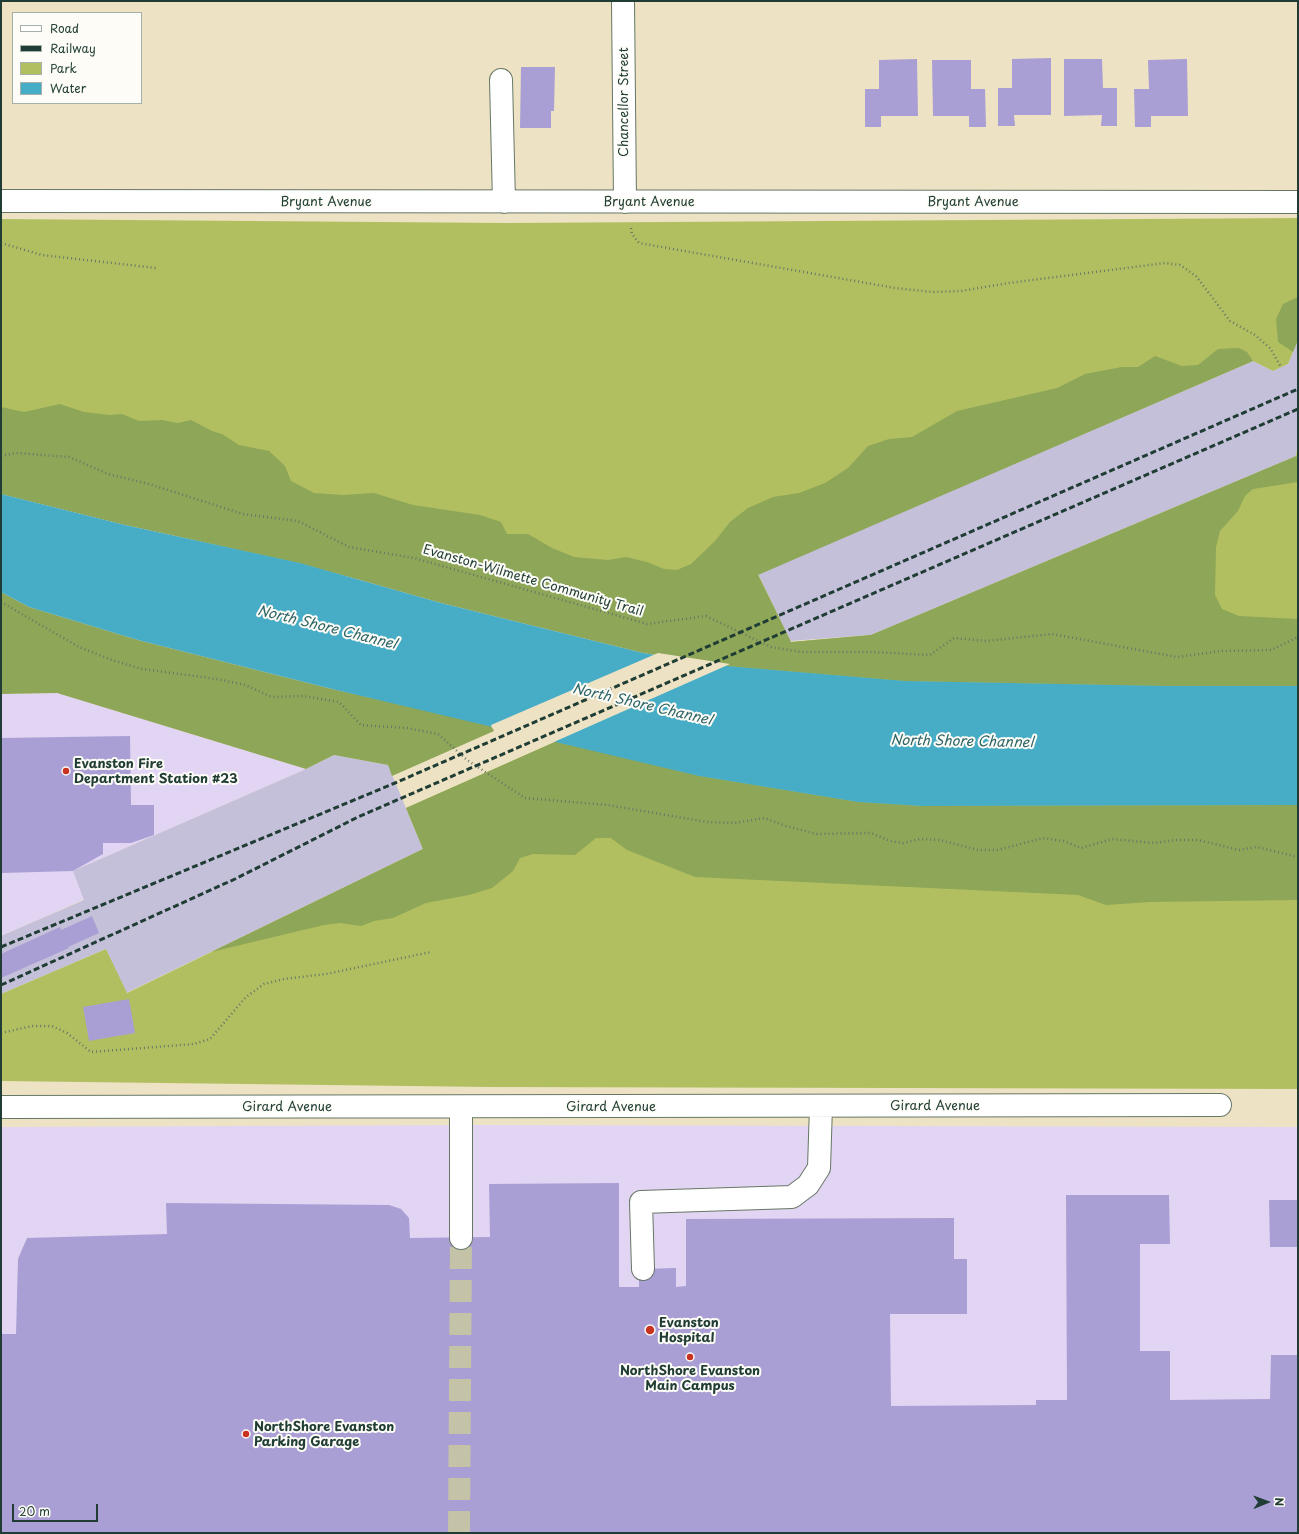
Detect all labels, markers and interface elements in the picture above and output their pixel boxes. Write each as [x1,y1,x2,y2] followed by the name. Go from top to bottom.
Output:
[12,12,142,104] legend
[50,19,79,37] text: Road
[50,39,96,57] text: Railway
[616,47,632,157] street label: Chancellor Street
[50,59,77,77] text: Park
[50,79,86,97] text: Water
[280,194,372,210] street label: Bryant Avenue
[603,194,695,210] street label: Bryant Avenue
[927,194,1019,210] street label: Bryant Avenue
[421,542,645,620] street label: Evanston-Wilmette Community Trail
[256,603,398,653] water label: North Shore Channel
[571,681,713,729] water label: North Shore Channel
[891,732,1033,752] water label: North Shore Channel
[74,756,238,787] place label: Evanston Fire Department Station #23
[61,766,71,776] marker: Evanston Fire Department Station #23
[890,1098,980,1114] street label: Girard Avenue
[242,1099,332,1115] street label: Girard Avenue
[566,1099,656,1115] street label: Girard Avenue
[659,1315,719,1346] place label: Evanston Hospital
[644,1324,656,1336] marker: Evanston Hospital
[685,1352,695,1362] marker: NorthShore Evanston Main Campus
[620,1363,760,1394] place label: NorthShore Evanston Main Campus
[254,1419,394,1450] place label: NorthShore Evanston Parking Garage
[241,1429,251,1439] marker: NorthShore Evanston Parking Garage
[1247,1482,1287,1522] north arrow
[14,1496,100,1522] scale bar
[1271,1497,1288,1506] text: N
[19,1502,50,1520] text: 20 m

